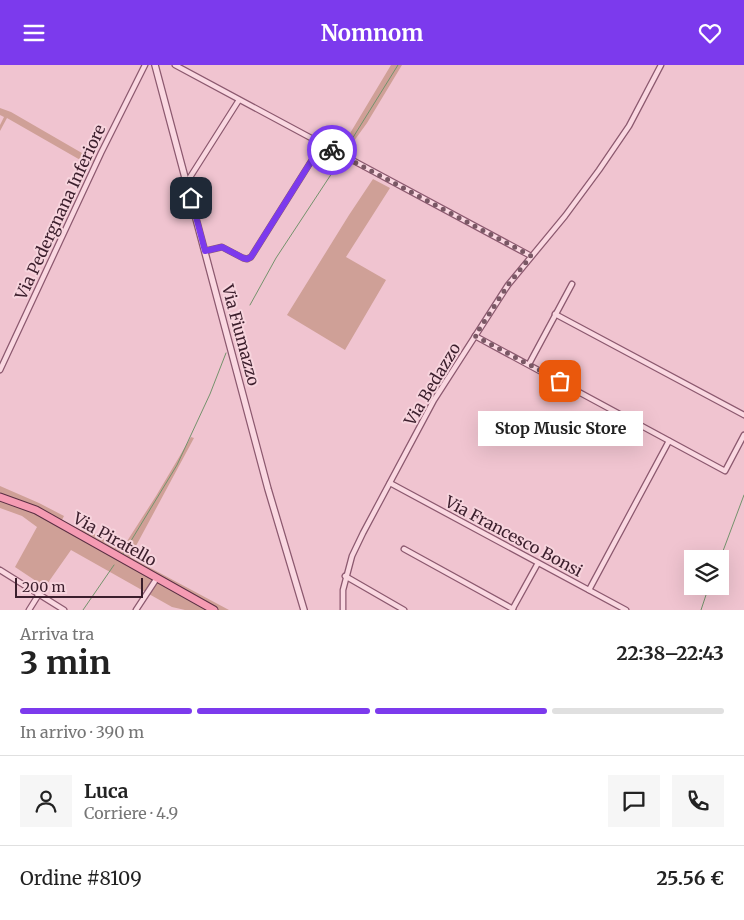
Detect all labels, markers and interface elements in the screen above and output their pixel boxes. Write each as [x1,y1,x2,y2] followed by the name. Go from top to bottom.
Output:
[20,19,48,47] icon: menu
[321,19,423,47] text: Nomnom
[696,19,724,47] icon: heart
[10,121,109,304] street label: Via Pedergnana Inferiore
[307,125,357,175] courier
[318,136,346,164] icon: bike
[170,177,212,219] pin
[177,184,205,212] icon: home
[218,281,264,388] street label: Via Fiumazzo
[399,339,465,430] street label: Via Bedazzo
[539,360,581,402] pin
[546,367,574,395] icon: bag
[478,411,642,446] callout: Stop Music Store
[495,418,626,438] text: Stop Music Store
[441,491,586,581] street label: Via Francesco Bonsi
[69,507,160,570] street label: Via Piratello
[684,550,729,595] map controls
[684,550,729,595] button: layers
[15,575,142,598] scale bar
[22,578,65,596] text: 200 m
[20,624,94,644] text: Arriva tra
[616,641,724,665] text: 22:38–22:43
[20,643,111,683] text: 3 min
[20,722,144,742] text: In arrivo · 390 m
[20,775,72,827] button: person
[608,775,660,827] button: chat
[672,775,724,827] button: phone
[84,779,128,803] text: Luca
[84,803,178,823] text: Corriere · 4.9
[20,866,142,890] text: Ordine #8109
[657,866,724,890] text: 25.56 €

